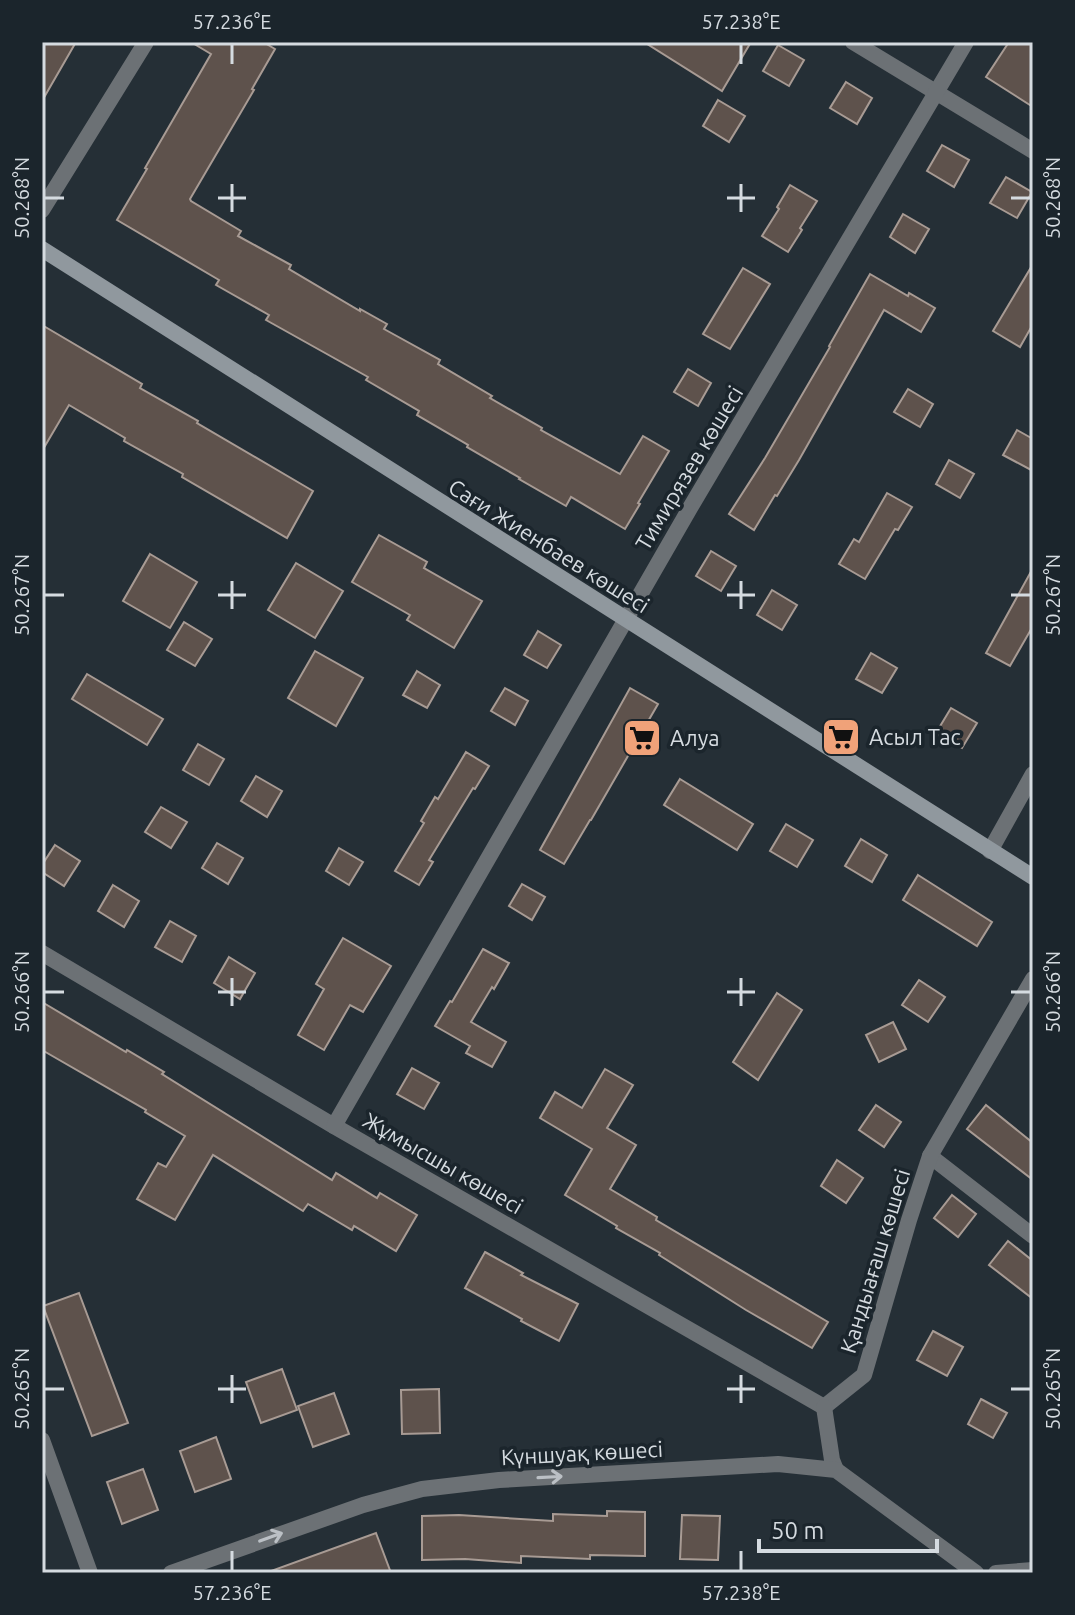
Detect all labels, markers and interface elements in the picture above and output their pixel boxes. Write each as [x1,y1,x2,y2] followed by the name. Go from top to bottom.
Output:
[193,10,272,33] text: 57.236°E
[702,10,781,33] text: 57.238°E
[10,157,33,239] text: 50.268°N
[1041,157,1064,239] text: 50.268°N
[630,381,747,554] street label: Тимирязев көшесі
[444,474,654,618] street label: Сағи Жиенбаев көшесі
[10,554,33,636] text: 50.267°N
[1041,554,1064,636] text: 50.267°N
[820,716,862,758] supermarket icon: Асыл Тас
[621,717,663,759] supermarket icon: Алуа
[869,724,961,749] place label: Асыл Тас
[670,725,720,750] place label: Алуа
[10,951,33,1033] text: 50.266°N
[1041,951,1064,1033] text: 50.266°N
[359,1107,528,1218] street label: Жұмысшы көшесі
[835,1166,914,1356] street label: Қандыағаш көшесі
[10,1348,33,1430] text: 50.265°N
[1041,1348,1064,1430] text: 50.265°N
[500,1436,664,1469] street label: Күншуақ көшесі
[536,1469,563,1484] one-way arrow
[759,1503,937,1553] scale bar
[771,1517,824,1544] text: 50 m
[258,1529,283,1544] one-way arrow
[193,1581,272,1604] text: 57.236°E
[702,1581,781,1604] text: 57.238°E

